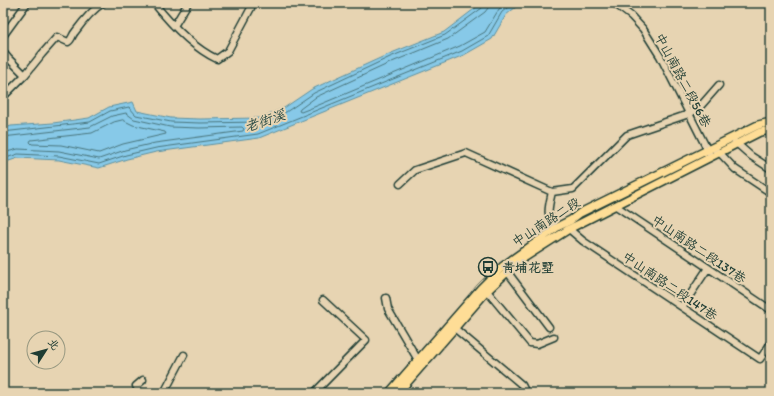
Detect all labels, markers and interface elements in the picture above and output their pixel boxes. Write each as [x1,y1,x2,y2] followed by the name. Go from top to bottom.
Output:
[652,30,714,130] street label: 中山南路二段56巷
[242,106,289,136] water label: 老街溪
[509,194,583,250] street label: 中山南路二段
[649,212,749,286] street label: 中山南路二段137巷
[620,249,720,323] street label: 中山南路二段147巷
[477,256,499,278] bus stop icon: 青埔花墅
[502,260,554,275] place label: 青埔花墅
[26,330,66,370] north arrow
[45,336,62,353] text: 北

